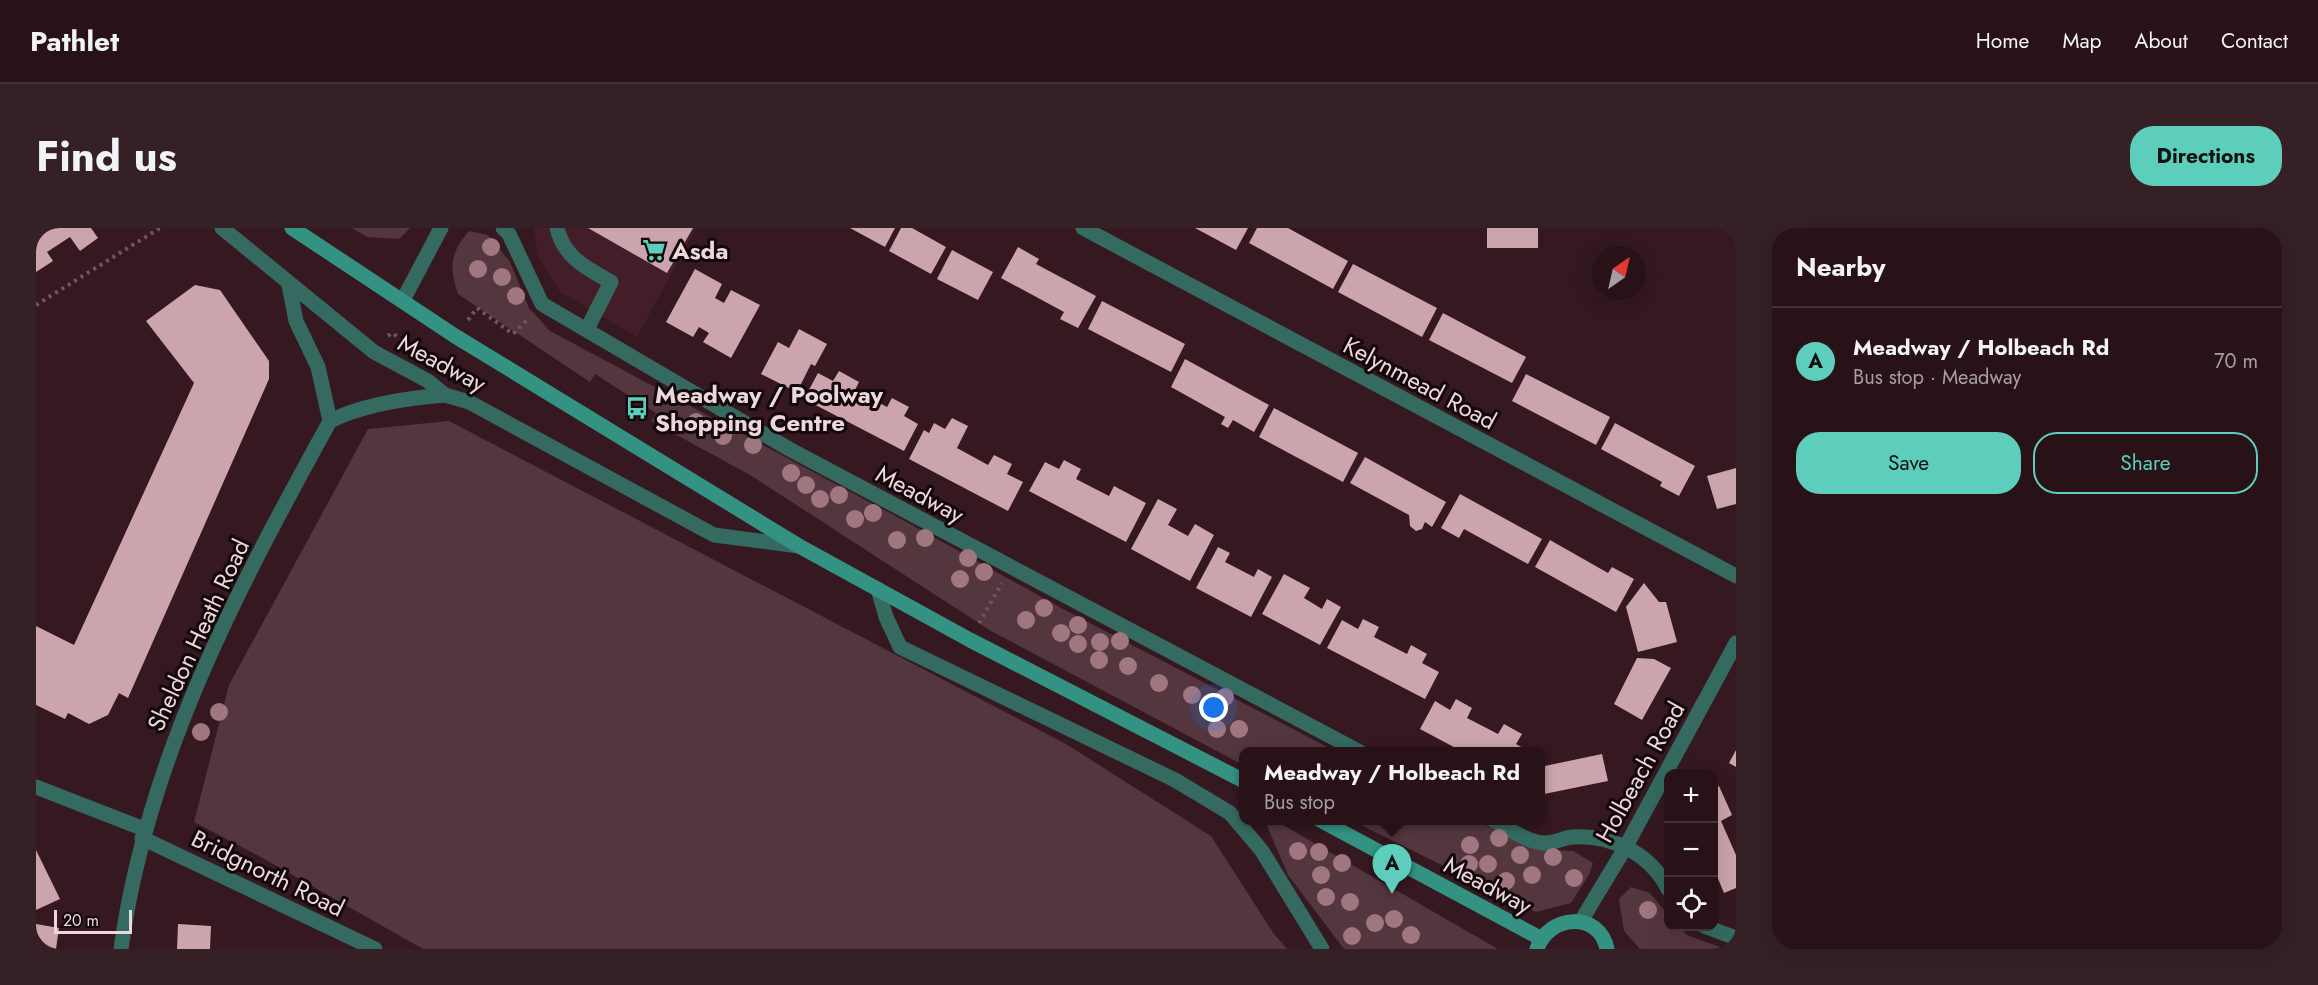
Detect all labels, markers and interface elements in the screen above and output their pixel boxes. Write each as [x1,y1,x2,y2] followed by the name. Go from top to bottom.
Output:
[30,21,119,62] text: Pathlet
[1976,26,2029,56] text: Home
[2062,26,2102,56] text: Map
[2135,26,2188,56] text: About
[2221,26,2288,56] text: Contact
[36,126,177,187] text: Find us
[2130,126,2282,186] button: Directions
[671,233,728,268] place label: Asda
[641,237,667,263] supermarket icon: Asda
[1592,246,1646,300] north arrow
[1796,248,1885,286] text: Nearby
[392,325,493,401] street label: Meadway
[1337,328,1503,438] street label: Kelynmead Road
[1853,331,2109,363] text: Meadway / Holbeach Rd
[1808,347,1823,376] text: A
[2214,347,2258,376] text: 70 m
[1853,363,2021,392] text: Bus stop · Meadway
[655,377,884,440] place label: Meadway / Poolway Shopping Centre
[624,395,650,421] bus stop icon: Meadway / Poolway Shopping Centre
[1796,432,2021,494] button: Save
[2033,432,2258,494] button: Share
[870,456,971,532] street label: Meadway
[138,533,258,737] street label: Sheldon Heath Road
[1199,693,1228,722] your location
[1587,695,1693,849] street label: Holbeach Road
[1239,747,1545,825] popup
[1264,756,1520,788] text: Meadway / Holbeach Rd
[1664,769,1718,931] map controls
[1664,769,1718,823] button: +
[1264,788,1335,817] text: Bus stop
[186,821,350,925] street label: Bridgnorth Road
[1664,823,1718,877] button: −
[1372,844,1412,894] pin: A
[1438,847,1539,923] street label: Meadway
[1664,877,1718,931] button: locate
[54,907,132,934] scale bar
[63,909,99,932] text: 20 m

